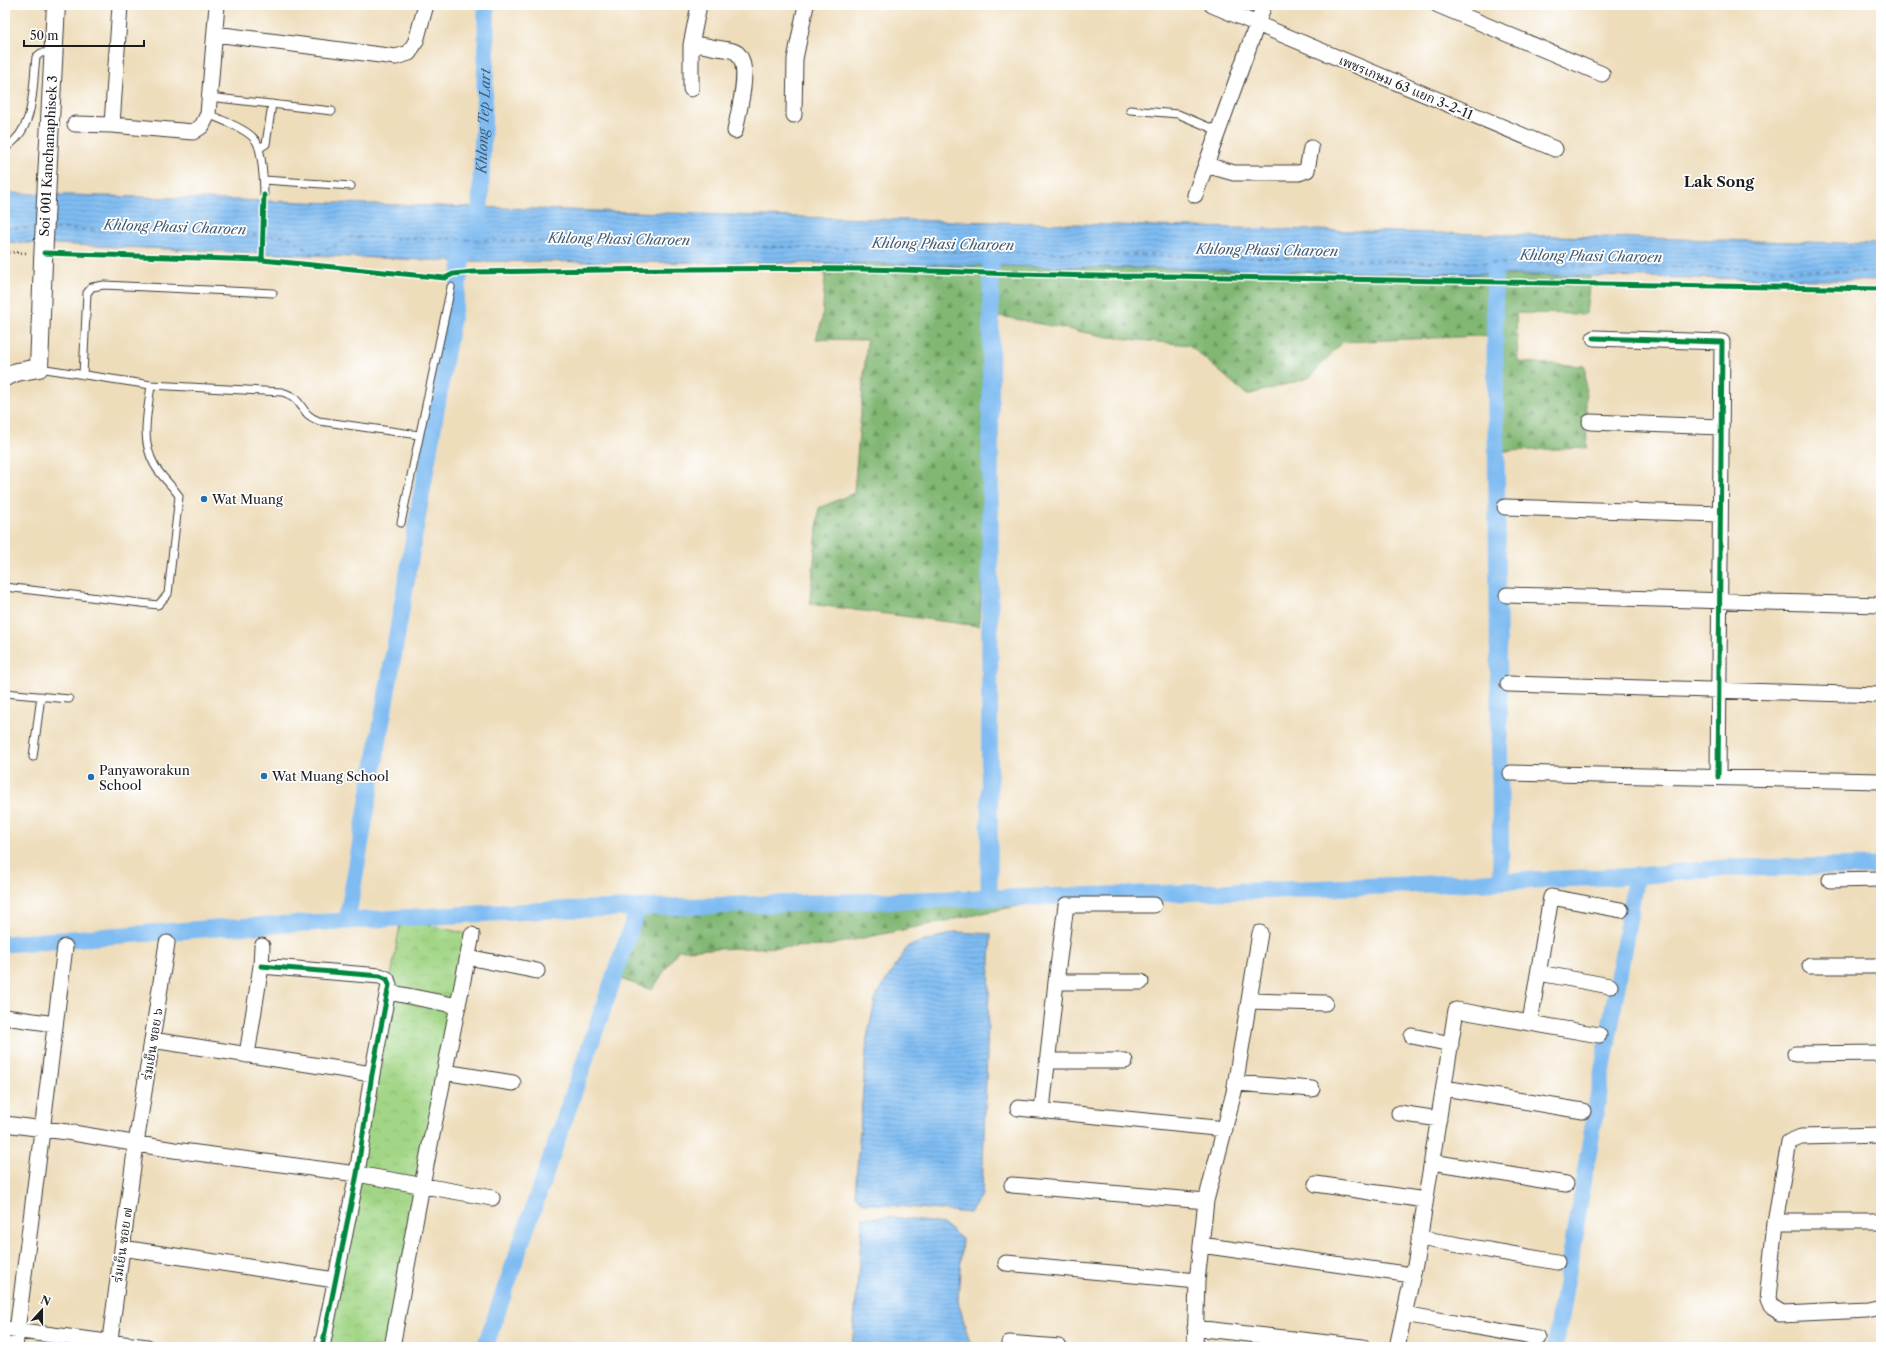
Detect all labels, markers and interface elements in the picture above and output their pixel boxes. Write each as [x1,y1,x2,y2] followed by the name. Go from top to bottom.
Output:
[24,22,144,48] scale bar
[30,28,59,43] text: 50 m
[1336,51,1476,123] street label: เพชรเกษม 63 แยก 3-2-11
[472,67,495,175] water label: Khlong Tep Lart
[36,75,60,237] street label: Soi 001 Kanchanaphisek 3
[1684,172,1755,191] district label: Lak Song
[102,215,247,238] water label: Khlong Phasi Charoen
[547,229,690,249] water label: Khlong Phasi Charoen
[871,234,1014,254] water label: Khlong Phasi Charoen
[1195,240,1338,260] water label: Khlong Phasi Charoen
[1519,246,1662,266] water label: Khlong Phasi Charoen
[211,491,283,507] place label: Wat Muang
[199,494,209,504] marker: Wat Muang
[99,762,190,793] place label: Panyaworakun School
[271,768,389,784] place label: Wat Muang School
[259,771,269,781] marker: Wat Muang School
[86,772,96,782] marker: Panyaworakun School
[138,1007,166,1081] street label: ร่มเย็น ซอย ๖
[109,1206,135,1284] street label: ร่มเย็น ซอย ๗
[22,1290,62,1330] north arrow
[39,1292,53,1309] text: N

